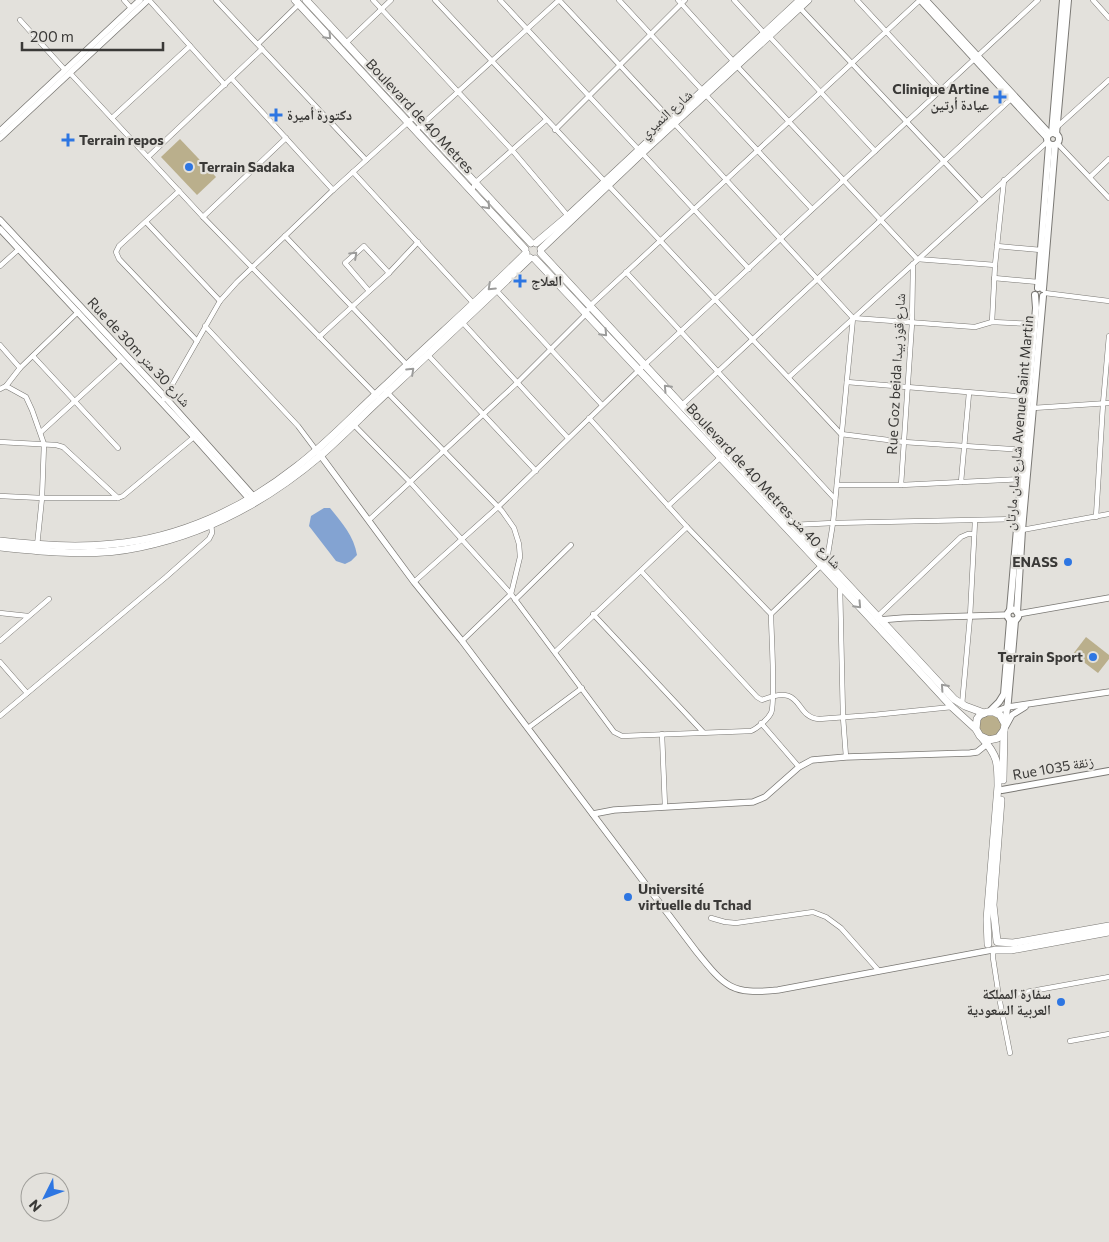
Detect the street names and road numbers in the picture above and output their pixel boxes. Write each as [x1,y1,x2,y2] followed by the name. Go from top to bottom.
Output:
[363,55,478,176] street label: Boulevard de 40 Metres
[636,86,698,144] street label: شارع النميري
[83,293,195,411] street label: Rue de 30m شارع 30 متر
[883,293,910,455] street label: Rue Goz beida شارع قوز بيدا
[1001,315,1038,531] street label: شارع سان مارتان Avenue Saint Martin
[682,400,845,573] street label: Boulevard de 40 Metres شارع 40 متر
[1011,752,1095,784] street label: Rue 1035 زنقة

